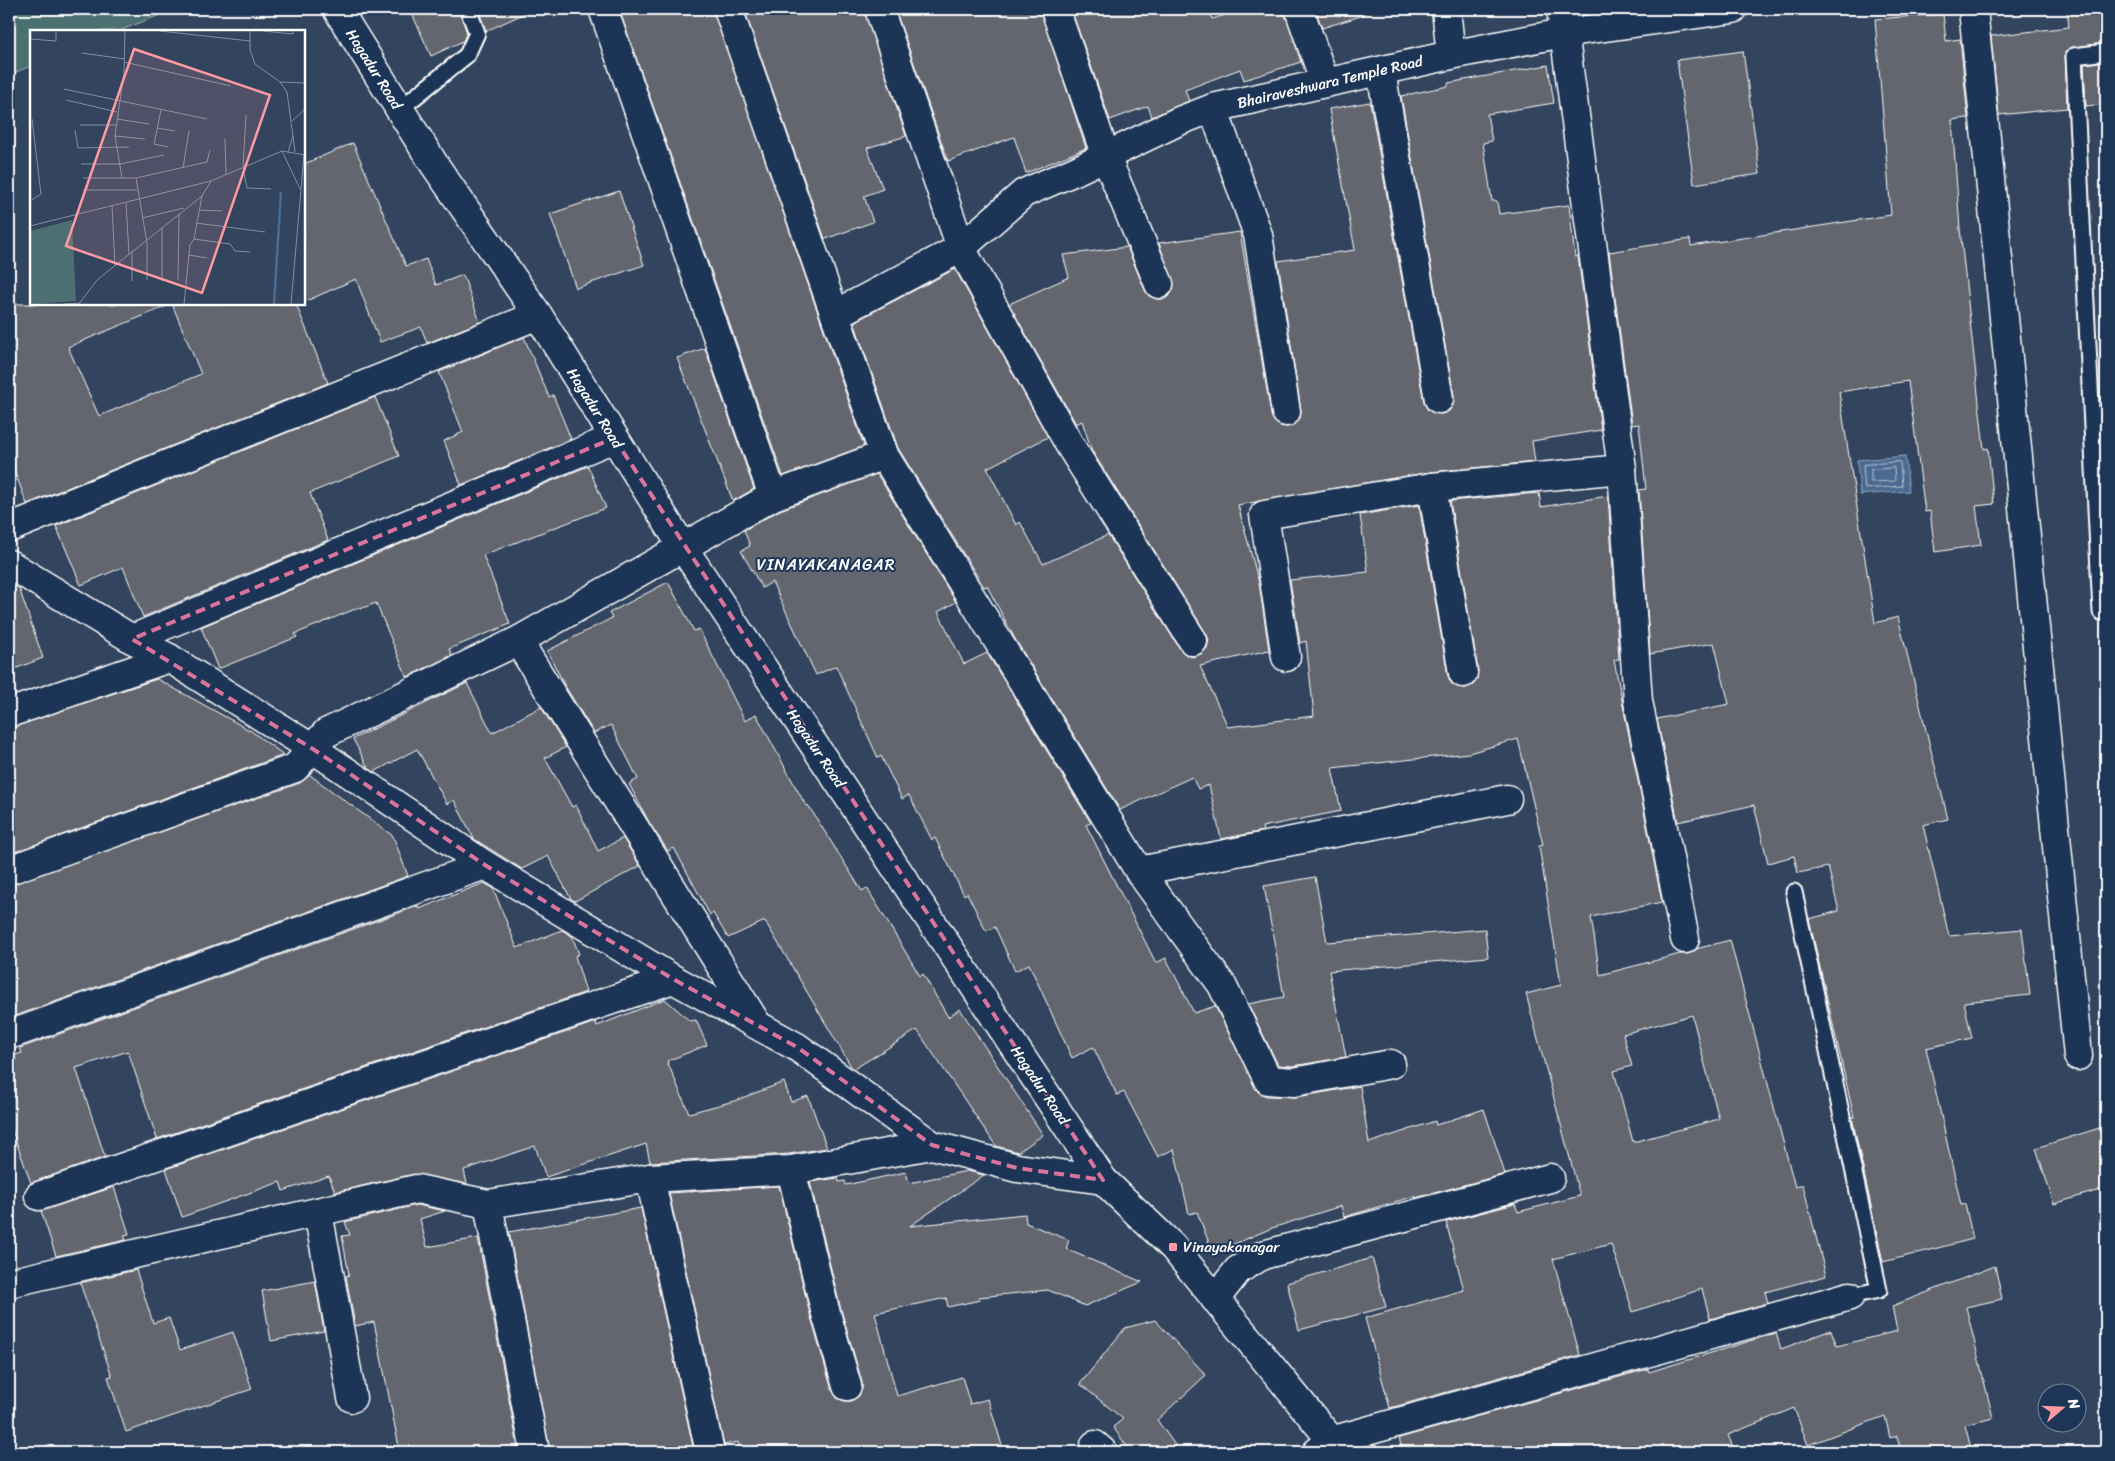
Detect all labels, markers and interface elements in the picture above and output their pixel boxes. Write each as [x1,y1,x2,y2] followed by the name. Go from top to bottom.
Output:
[339,23,410,116] street label: Hagadur Road
[30,30,305,305] inset map
[1235,48,1426,116] street label: Bhairaveshwara Temple Road
[560,362,631,455] street label: Hagadur Road
[756,550,896,579] district label: VINAYAKANAGAR
[780,703,853,794] street label: Hagadur Road
[1004,1040,1077,1131] street label: Hagadur Road
[1183,1234,1280,1260] place label: Vinayakanagar
[1167,1241,1179,1253] marker: Vinayakanagar
[2038,1384,2088,1434] north arrow
[2060,1394,2087,1413] text: N

